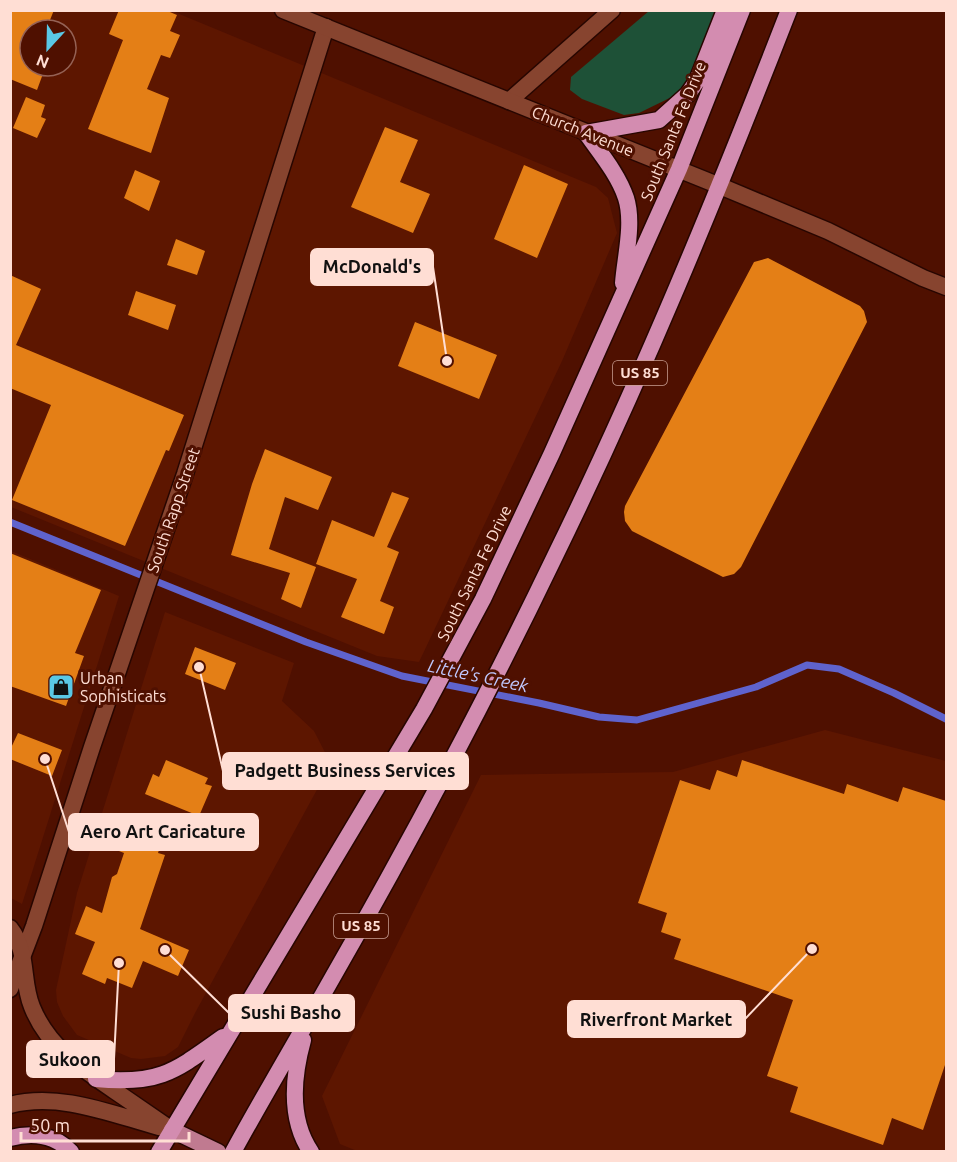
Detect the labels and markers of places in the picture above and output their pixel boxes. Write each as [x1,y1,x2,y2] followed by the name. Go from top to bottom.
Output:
[311,249,433,285] callout: McDonald's
[80,669,166,705] place label: Urban Sophisticats
[46,672,76,702] shop icon: Urban Sophisticats
[223,753,468,789] callout: Padgett Business Services
[69,814,258,850] callout: Aero Art Caricature
[229,995,354,1031] callout: Sushi Basho
[568,1001,745,1037] callout: Riverfront Market
[27,1041,114,1077] callout: Sukoon

